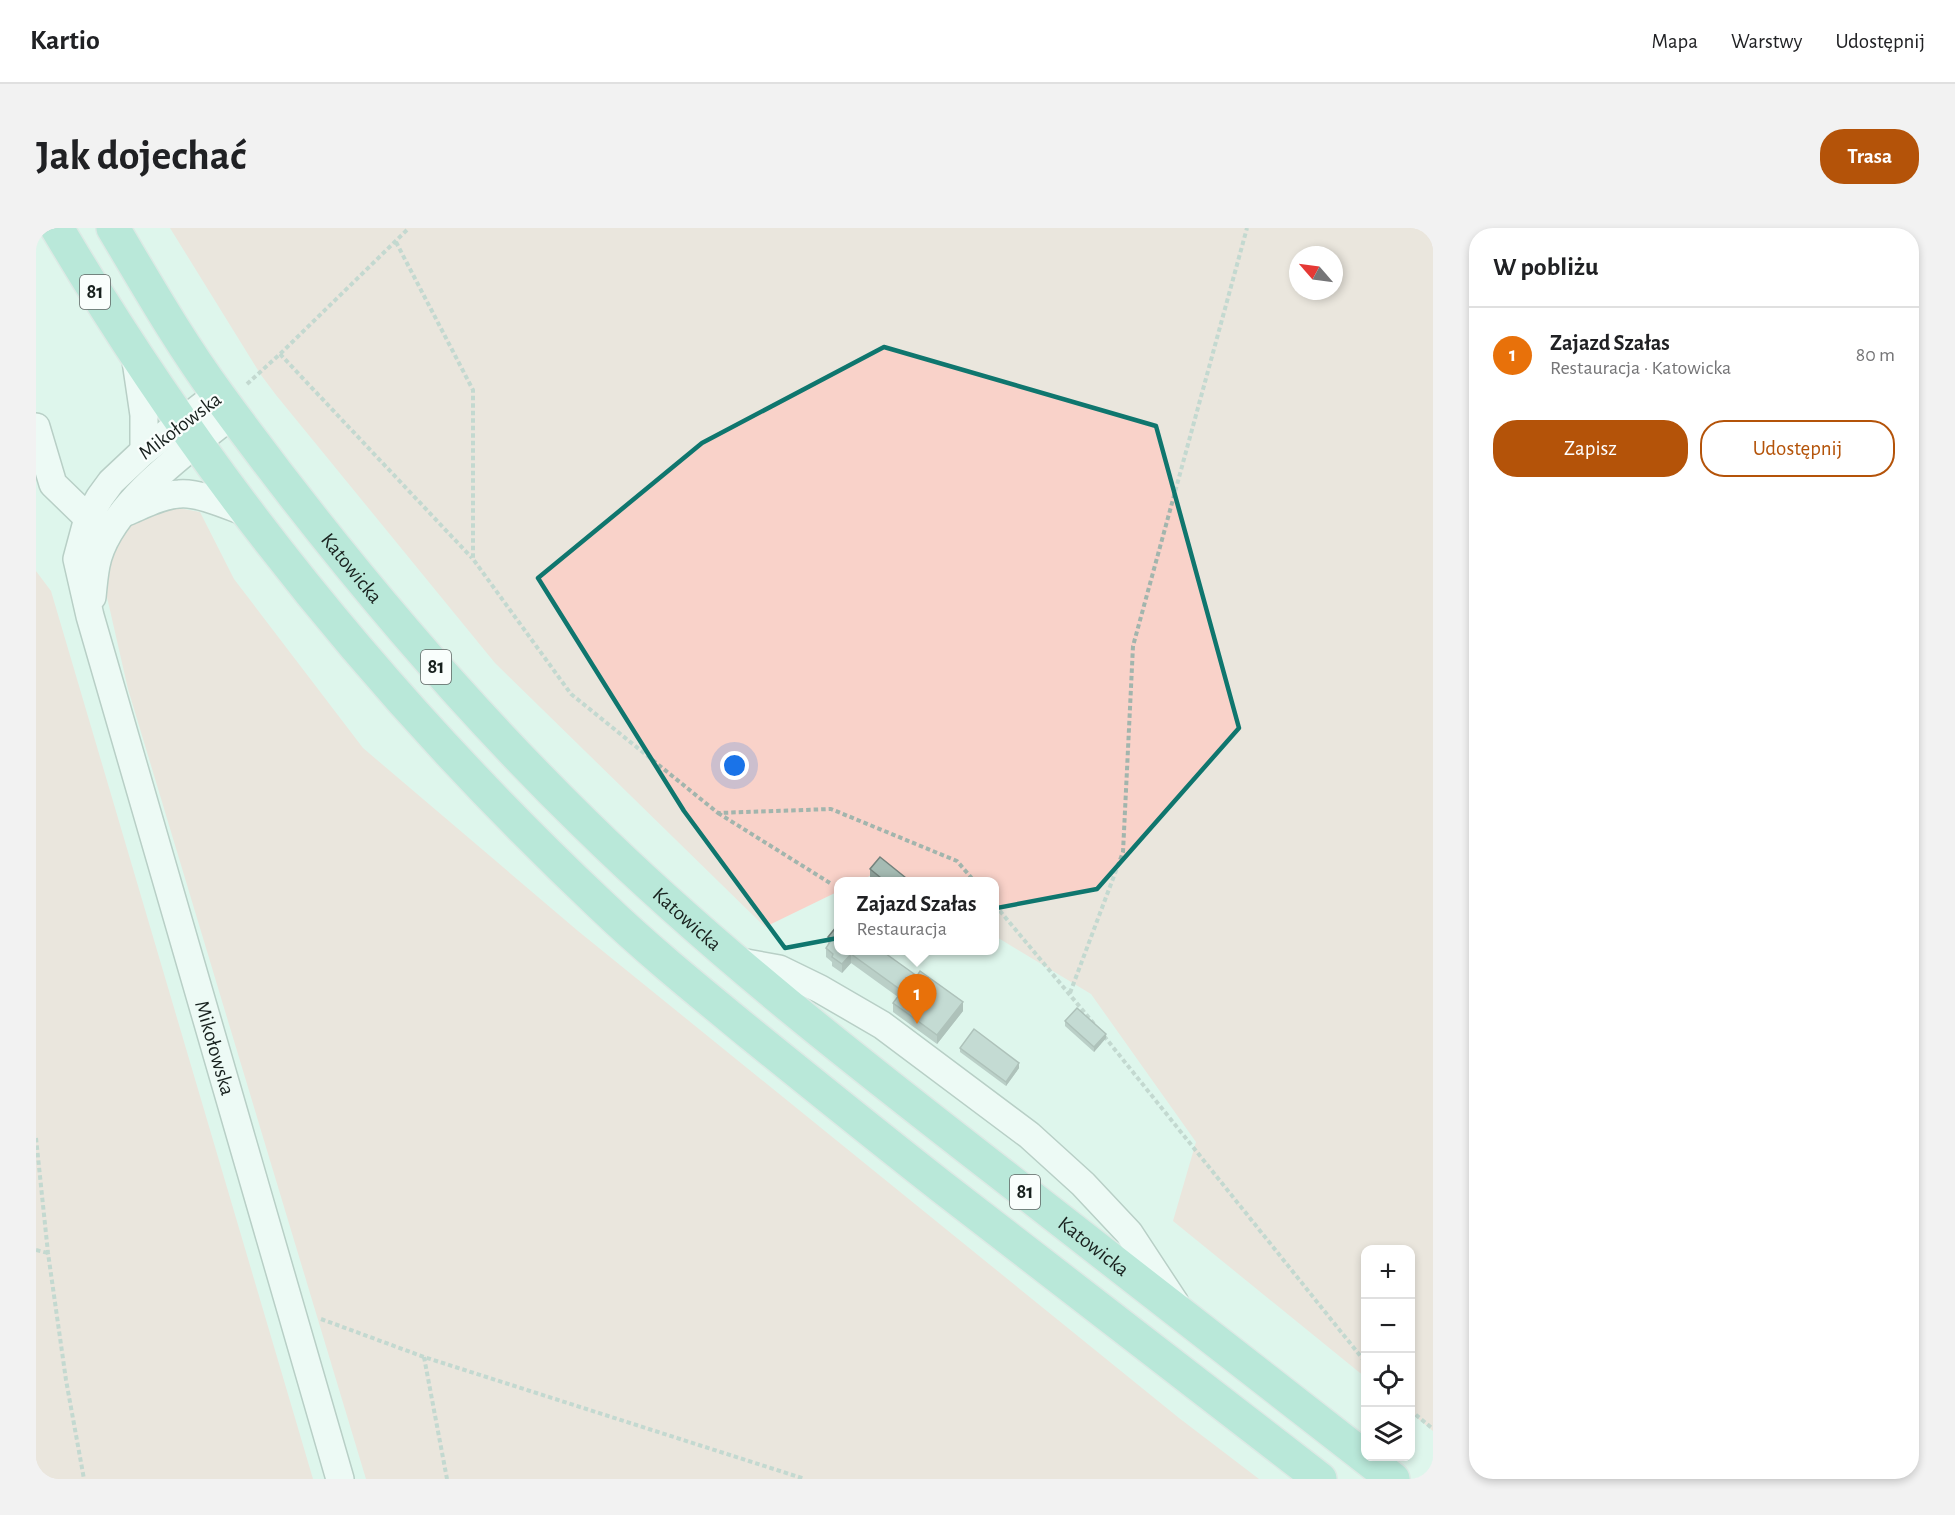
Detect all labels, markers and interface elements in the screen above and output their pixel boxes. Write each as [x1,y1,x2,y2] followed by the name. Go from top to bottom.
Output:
[30,27,100,55] text: Kartio
[1652,31,1698,52] text: Mapa
[1731,31,1802,52] text: Warstwy
[1835,31,1925,52] text: Udostępnij
[1820,129,1919,184] button: Trasa
[36,135,246,177] text: Jak dojechać
[1289,246,1343,300] north arrow
[1493,254,1599,280] text: W pobliżu
[80,275,110,309] road number: 81
[1550,332,1670,354] text: Zajazd Szałas
[1509,345,1516,365] text: 1
[1856,345,1895,365] text: 80 m
[1550,358,1731,378] text: Restauracja · Katowicka
[135,388,225,464] street label: Mikołowska
[1493,420,1688,477] button: Zapisz
[1700,420,1895,477] button: Udostępnij
[317,529,387,607] street label: Katowicka
[421,650,451,684] road number: 81
[720,751,749,780] your location
[834,877,999,955] popup
[649,883,726,955] street label: Katowicka
[857,893,976,915] text: Zajazd Szałas
[857,919,947,939] text: Restauracja
[898,974,936,1024] pin: 1
[191,998,239,1098] street label: Mikołowska
[1010,1175,1040,1209] road number: 81
[1054,1212,1134,1280] street label: Katowicka
[1361,1245,1415,1461] map controls
[1361,1245,1415,1299] button: +
[1361,1299,1415,1353] button: −
[1361,1353,1415,1407] button: locate
[1361,1407,1415,1461] button: layers

